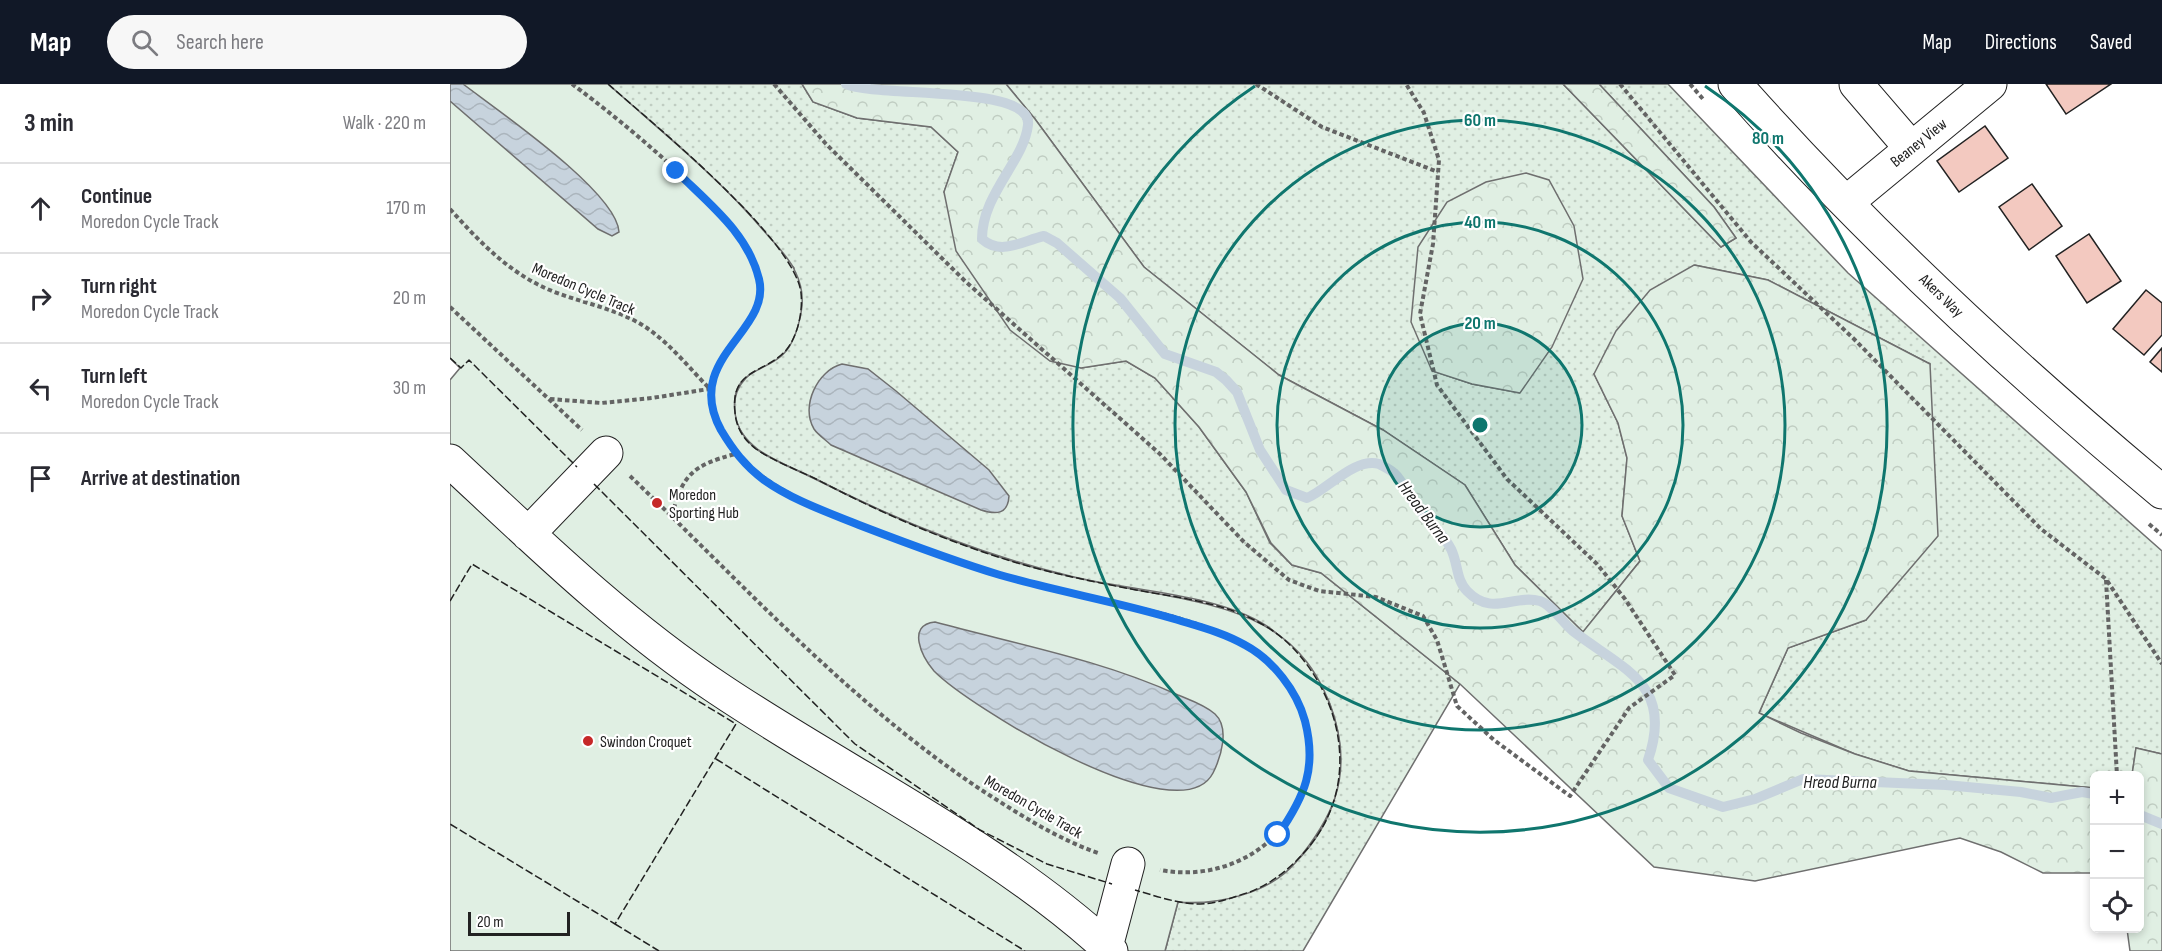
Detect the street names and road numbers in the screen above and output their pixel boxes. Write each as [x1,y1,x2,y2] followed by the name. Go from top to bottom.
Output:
[1887,115,1951,172] street label: Beaney View
[529,259,638,320] street label: Moredon Cycle Track
[1914,270,1967,322] street label: Akers Way
[981,772,1086,843] street label: Moredon Cycle Track

